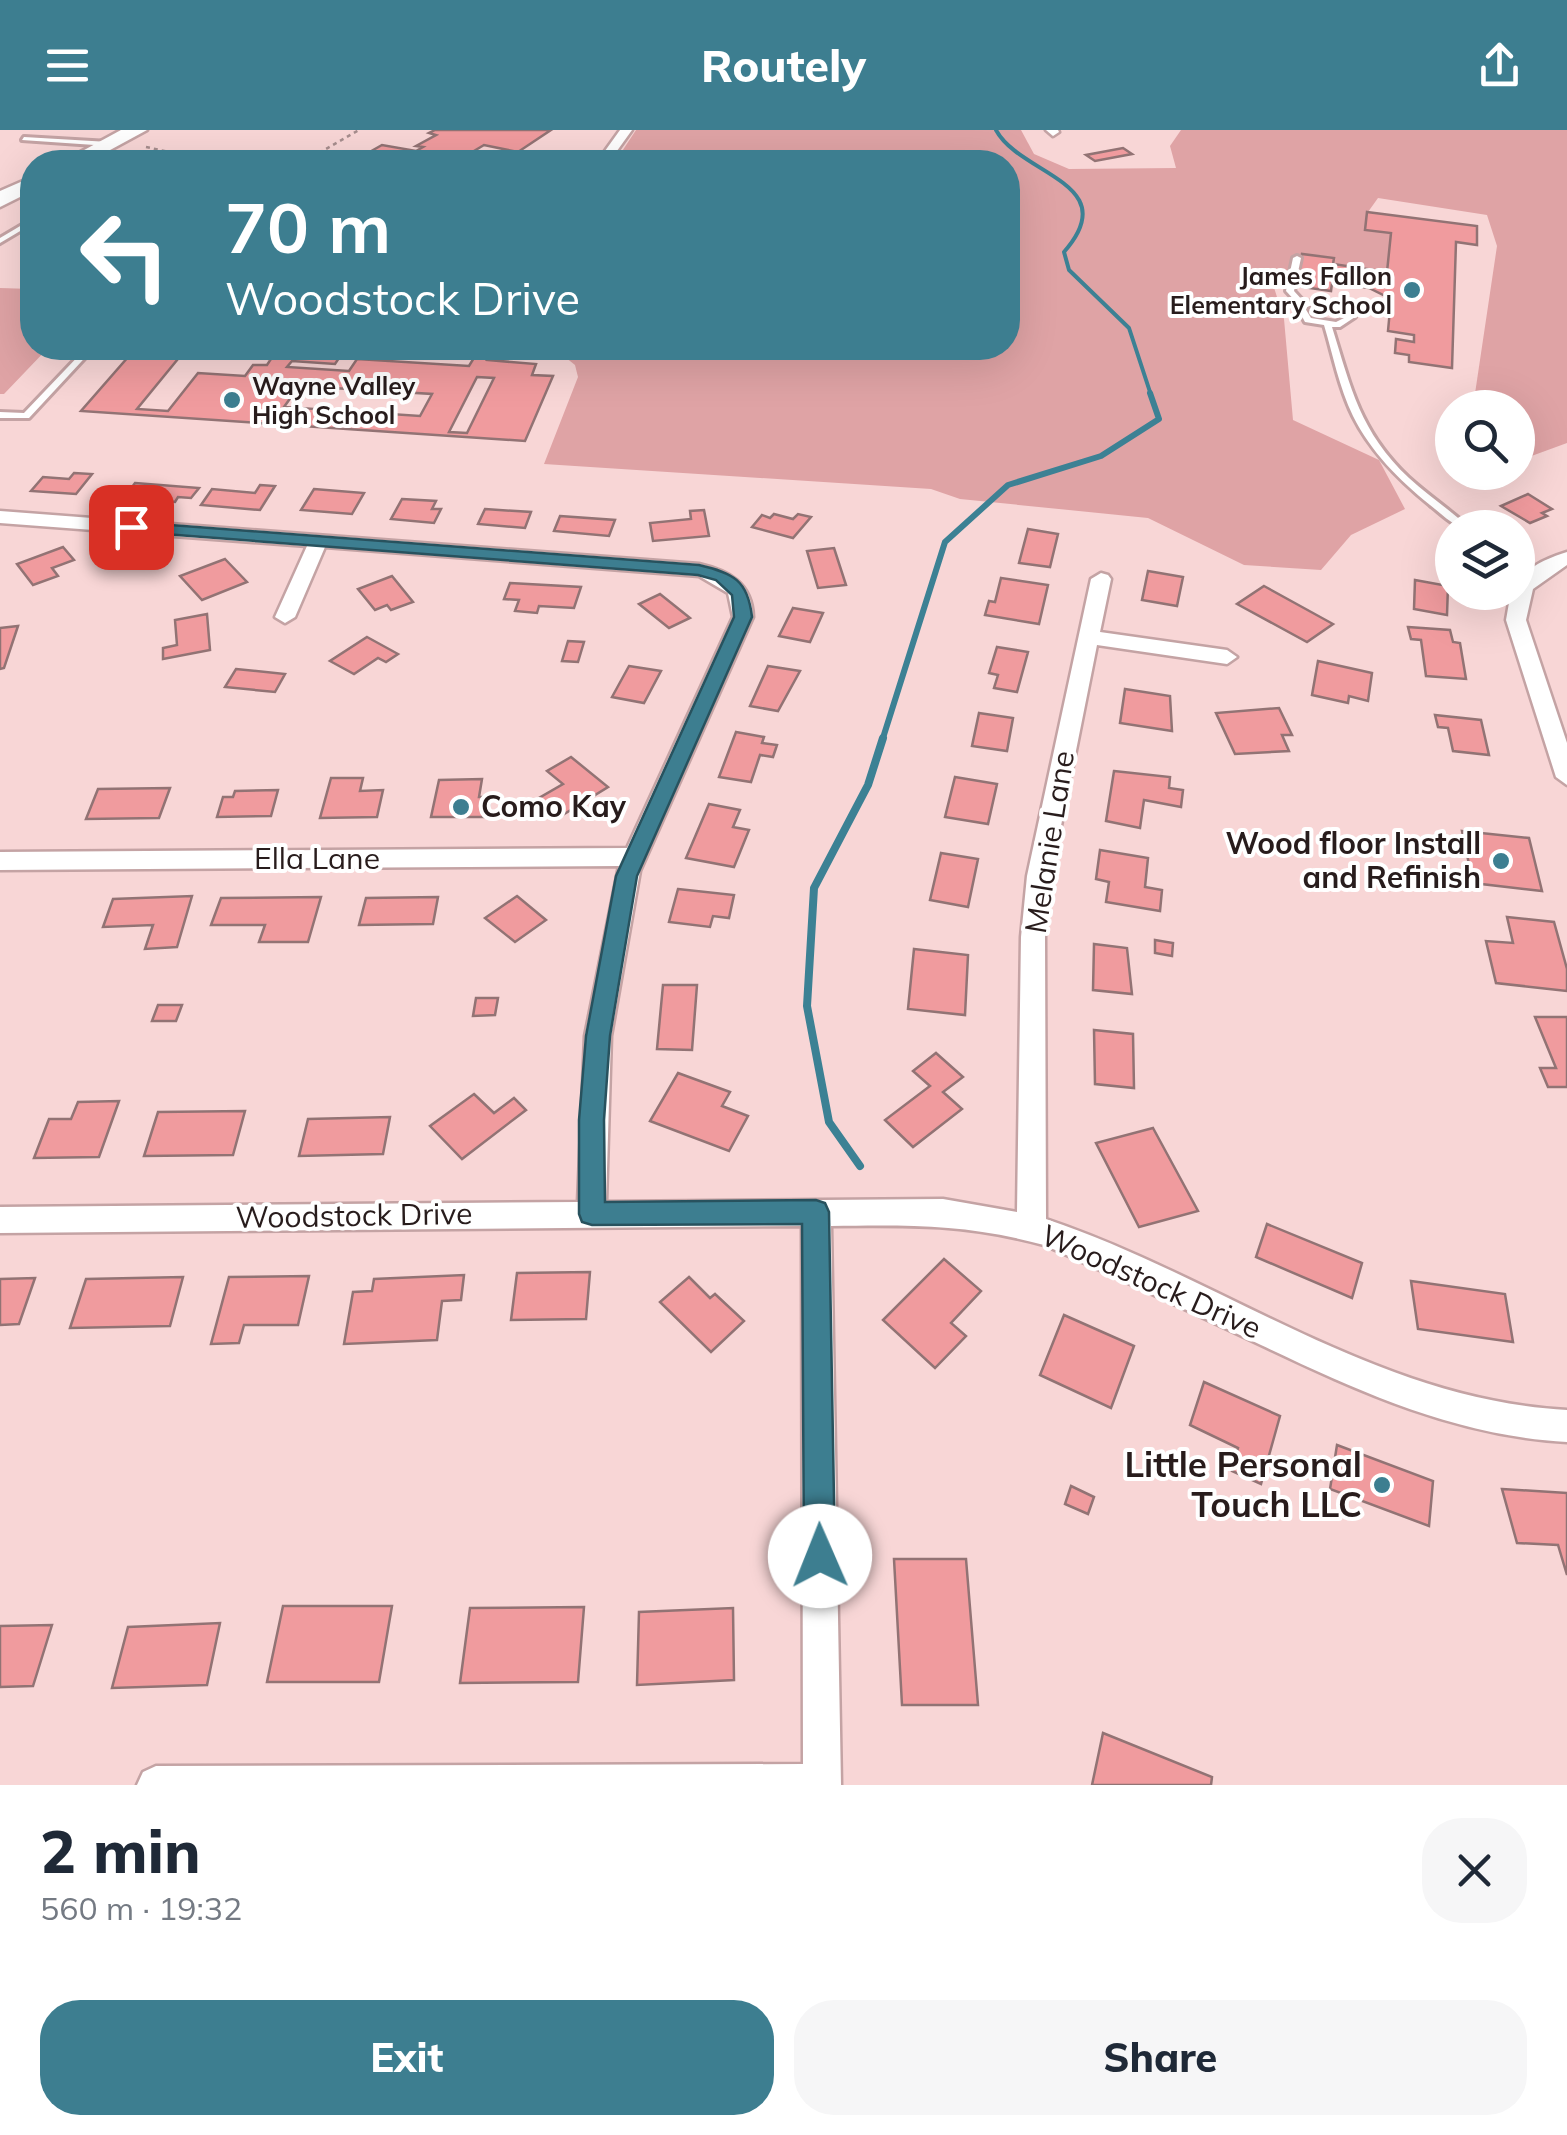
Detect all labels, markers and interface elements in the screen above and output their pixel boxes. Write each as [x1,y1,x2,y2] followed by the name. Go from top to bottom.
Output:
[701,37,866,93] text: Routely
[40,38,95,93] icon: menu
[1472,38,1527,93] icon: share
[225,183,391,271] text: 70 m
[60,190,190,320] icon: left
[1170,260,1392,320] place label: James Fallon Elementary School
[225,270,580,326] text: Woodstock Drive
[1401,279,1423,301] marker: James Fallon Elementary School
[252,370,416,430] place label: Wayne Valley High School
[221,389,243,411] marker: Wayne Valley High School
[1435,390,1535,610] map controls
[1435,390,1535,490] button: search
[89,485,174,570] pin
[104,500,159,555] icon: arrive
[1435,510,1535,610] button: layers
[1016,748,1082,936] street label: Melanie Lane
[481,787,627,825] place label: Como Kay
[450,796,472,818] marker: Como Kay
[1225,824,1481,896] place label: Wood floor Install and Refinish
[254,839,380,877] street label: Ella Lane
[1490,850,1512,872] marker: Wood floor Install and Refinish
[235,1194,473,1236] street label: Woodstock Drive
[1036,1216,1267,1347] street label: Woodstock Drive
[1124,1442,1362,1526] place label: Little Personal Touch LLC
[1371,1474,1393,1496] marker: Little Personal Touch LLC
[768,1504,872,1608] position arrow
[40,1813,201,1888] text: 2 min
[1422,1818,1527,1923] button: close
[40,1888,242,1928] text: 560 m · 19:32
[40,2000,774,2115] button: Exit
[794,2000,1527,2115] button: Share

